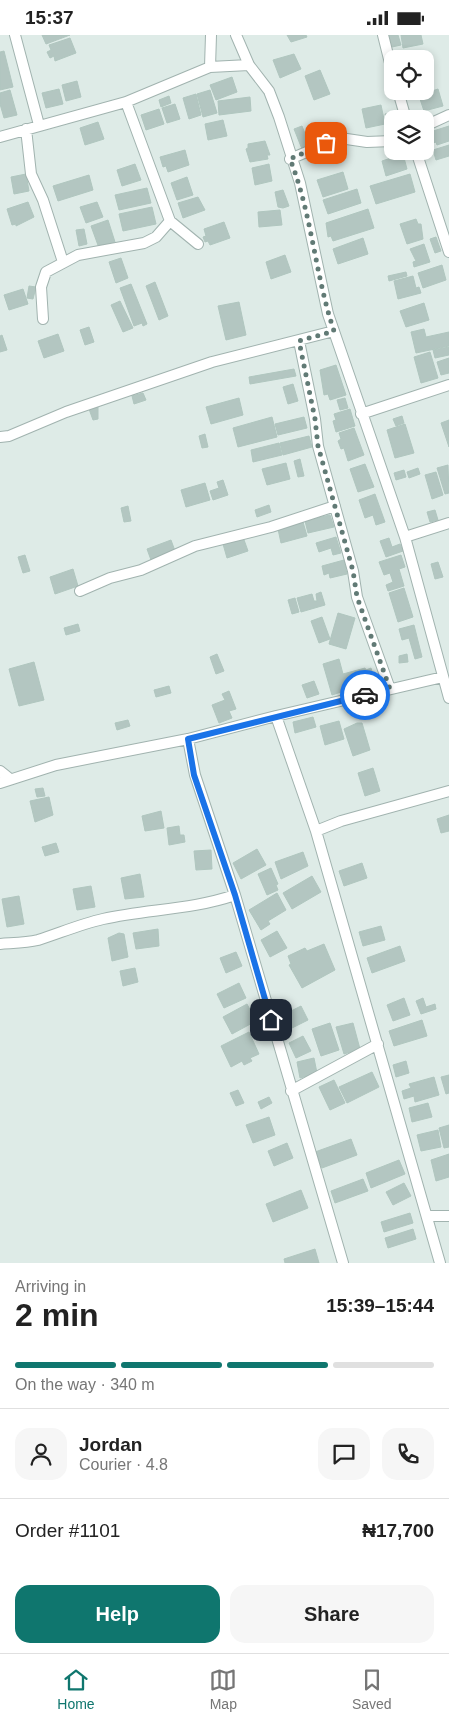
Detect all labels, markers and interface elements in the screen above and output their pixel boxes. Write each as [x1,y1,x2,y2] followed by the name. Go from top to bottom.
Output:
[25,7,74,28] text: 15:37
[384,50,434,160] map controls
[384,50,434,100] button: locate
[384,110,434,160] button: layers
[305,122,347,164] pin
[312,129,340,157] icon: bag
[340,670,390,720] courier
[351,681,379,709] icon: car
[250,999,292,1041] pin
[257,1006,285,1034] icon: home
[15,1278,86,1295] text: Arriving in
[326,1295,434,1316] text: 15:39–15:44
[15,1297,99,1333] text: 2 min
[15,1376,155,1393] text: On the way · 340 m
[15,1428,67,1480] button: person
[318,1428,370,1480] button: chat
[382,1428,434,1480] button: phone
[79,1434,142,1455] text: Jordan
[79,1456,168,1473] text: Courier · 4.8
[15,1520,120,1541] text: Order #1101
[362,1520,434,1541] text: ₦17,700
[15,1585,220,1643] button: Help
[230,1585,434,1643] button: Share
[57,1666,95,1712] tab: Home
[209,1666,237,1712] tab: Map
[352,1666,392,1712] tab: Saved

